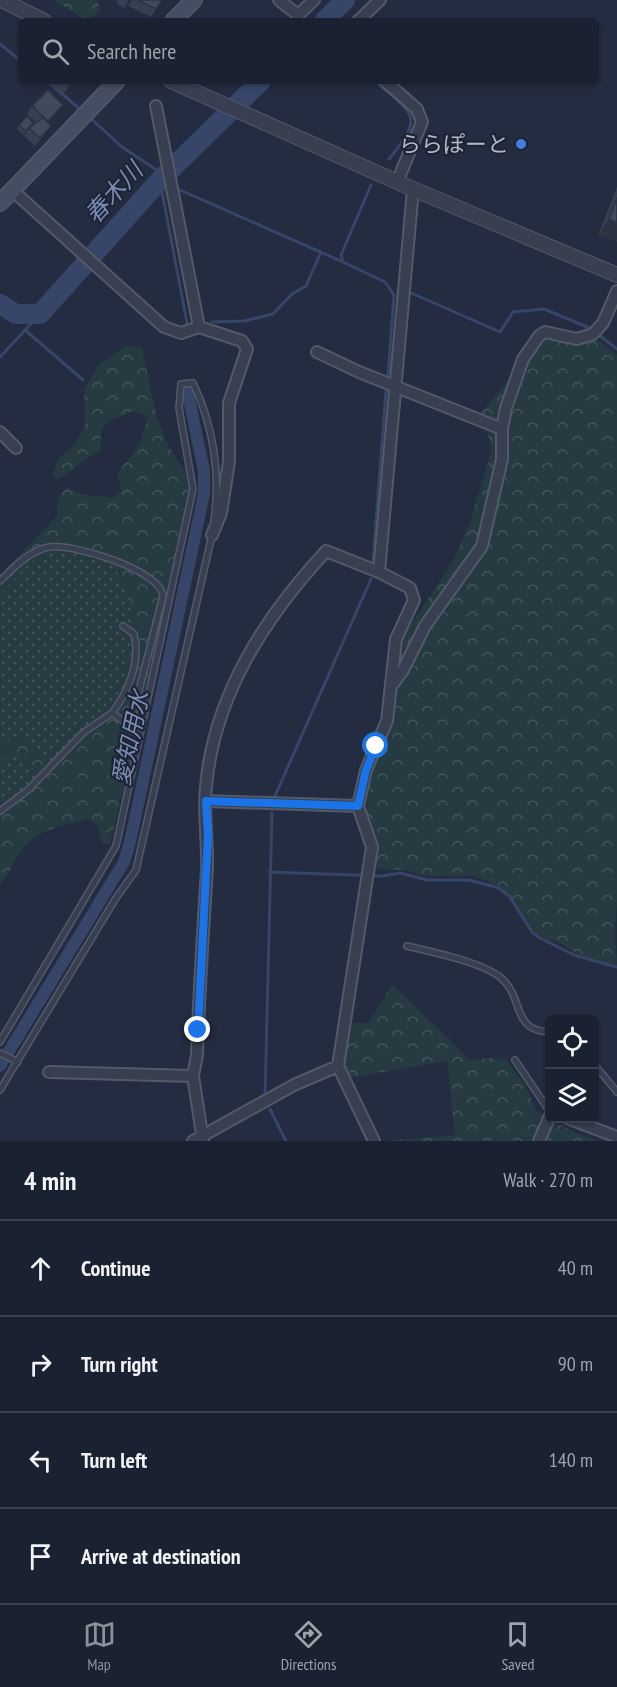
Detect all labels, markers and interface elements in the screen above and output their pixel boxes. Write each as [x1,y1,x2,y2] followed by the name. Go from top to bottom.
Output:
[18,18,599,84] search box
[39,35,72,68] icon: search
[87,37,176,65] text: Search here
[399,130,509,158] place label: ららぽーと
[514,137,528,151] marker: ららぽーと
[78,153,151,230] water label: 春木川
[105,685,156,788] water label: 愛知用水
[362,732,388,758] route start
[545,1015,599,1123] map controls
[545,1015,599,1069] button: locate
[184,1016,210,1042] route end
[545,1069,599,1123] button: layers
[24,1164,77,1197] text: 4 min
[503,1167,593,1193] text: Walk · 270 m
[24,1252,57,1285] icon: ahead
[81,1254,151,1282] text: Continue
[558,1255,593,1281] text: 40 m
[24,1348,57,1381] icon: right
[81,1350,158,1378] text: Turn right
[558,1351,593,1377] text: 90 m
[24,1444,57,1477] icon: left
[81,1446,147,1474] text: Turn left
[549,1447,593,1473] text: 140 m
[24,1540,57,1573] icon: arrive
[81,1542,241,1570] text: Arrive at destination
[83,1618,116,1674] tab: Map
[281,1618,336,1674] tab: Directions
[501,1618,534,1674] tab: Saved

